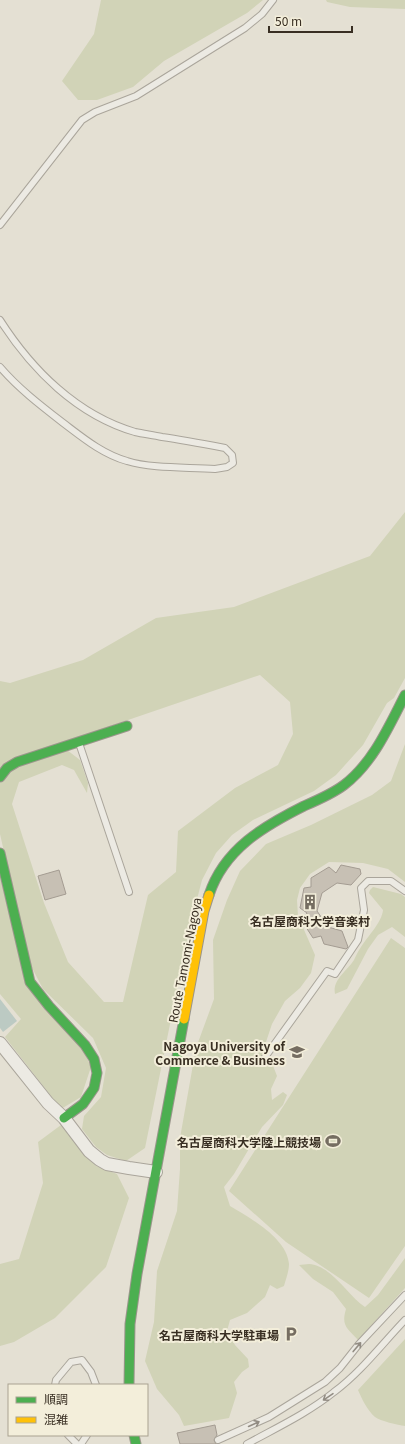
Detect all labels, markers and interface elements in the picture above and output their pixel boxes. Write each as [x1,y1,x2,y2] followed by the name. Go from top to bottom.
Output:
[269,8,352,34] scale bar
[275,12,302,29] text: 50 m
[301,893,319,911] building icon: 名古屋商科大学音楽村
[163,896,205,1024] street label: Route Tamomi-Nagoya
[250,912,370,929] place label: 名古屋商科大学音楽村
[155,1037,286,1068] place label: Nagoya University of Commerce & Business
[288,1043,306,1061] school or university icon: Nagoya University of Commerce & Business
[324,1132,342,1150] sports icon: 名古屋商科大学陸上競技場
[177,1133,321,1150] place label: 名古屋商科大学陸上競技場
[282,1325,300,1343] parking icon: 名古屋商科大学駐車場
[159,1326,279,1343] place label: 名古屋商科大学駐車場
[352,1342,361,1353] one-way arrow
[8,1384,148,1436] legend
[44,1390,68,1407] text: 順調
[323,1393,334,1401] one-way arrow
[44,1410,68,1427] text: 混雑
[247,1420,259,1427] one-way arrow

